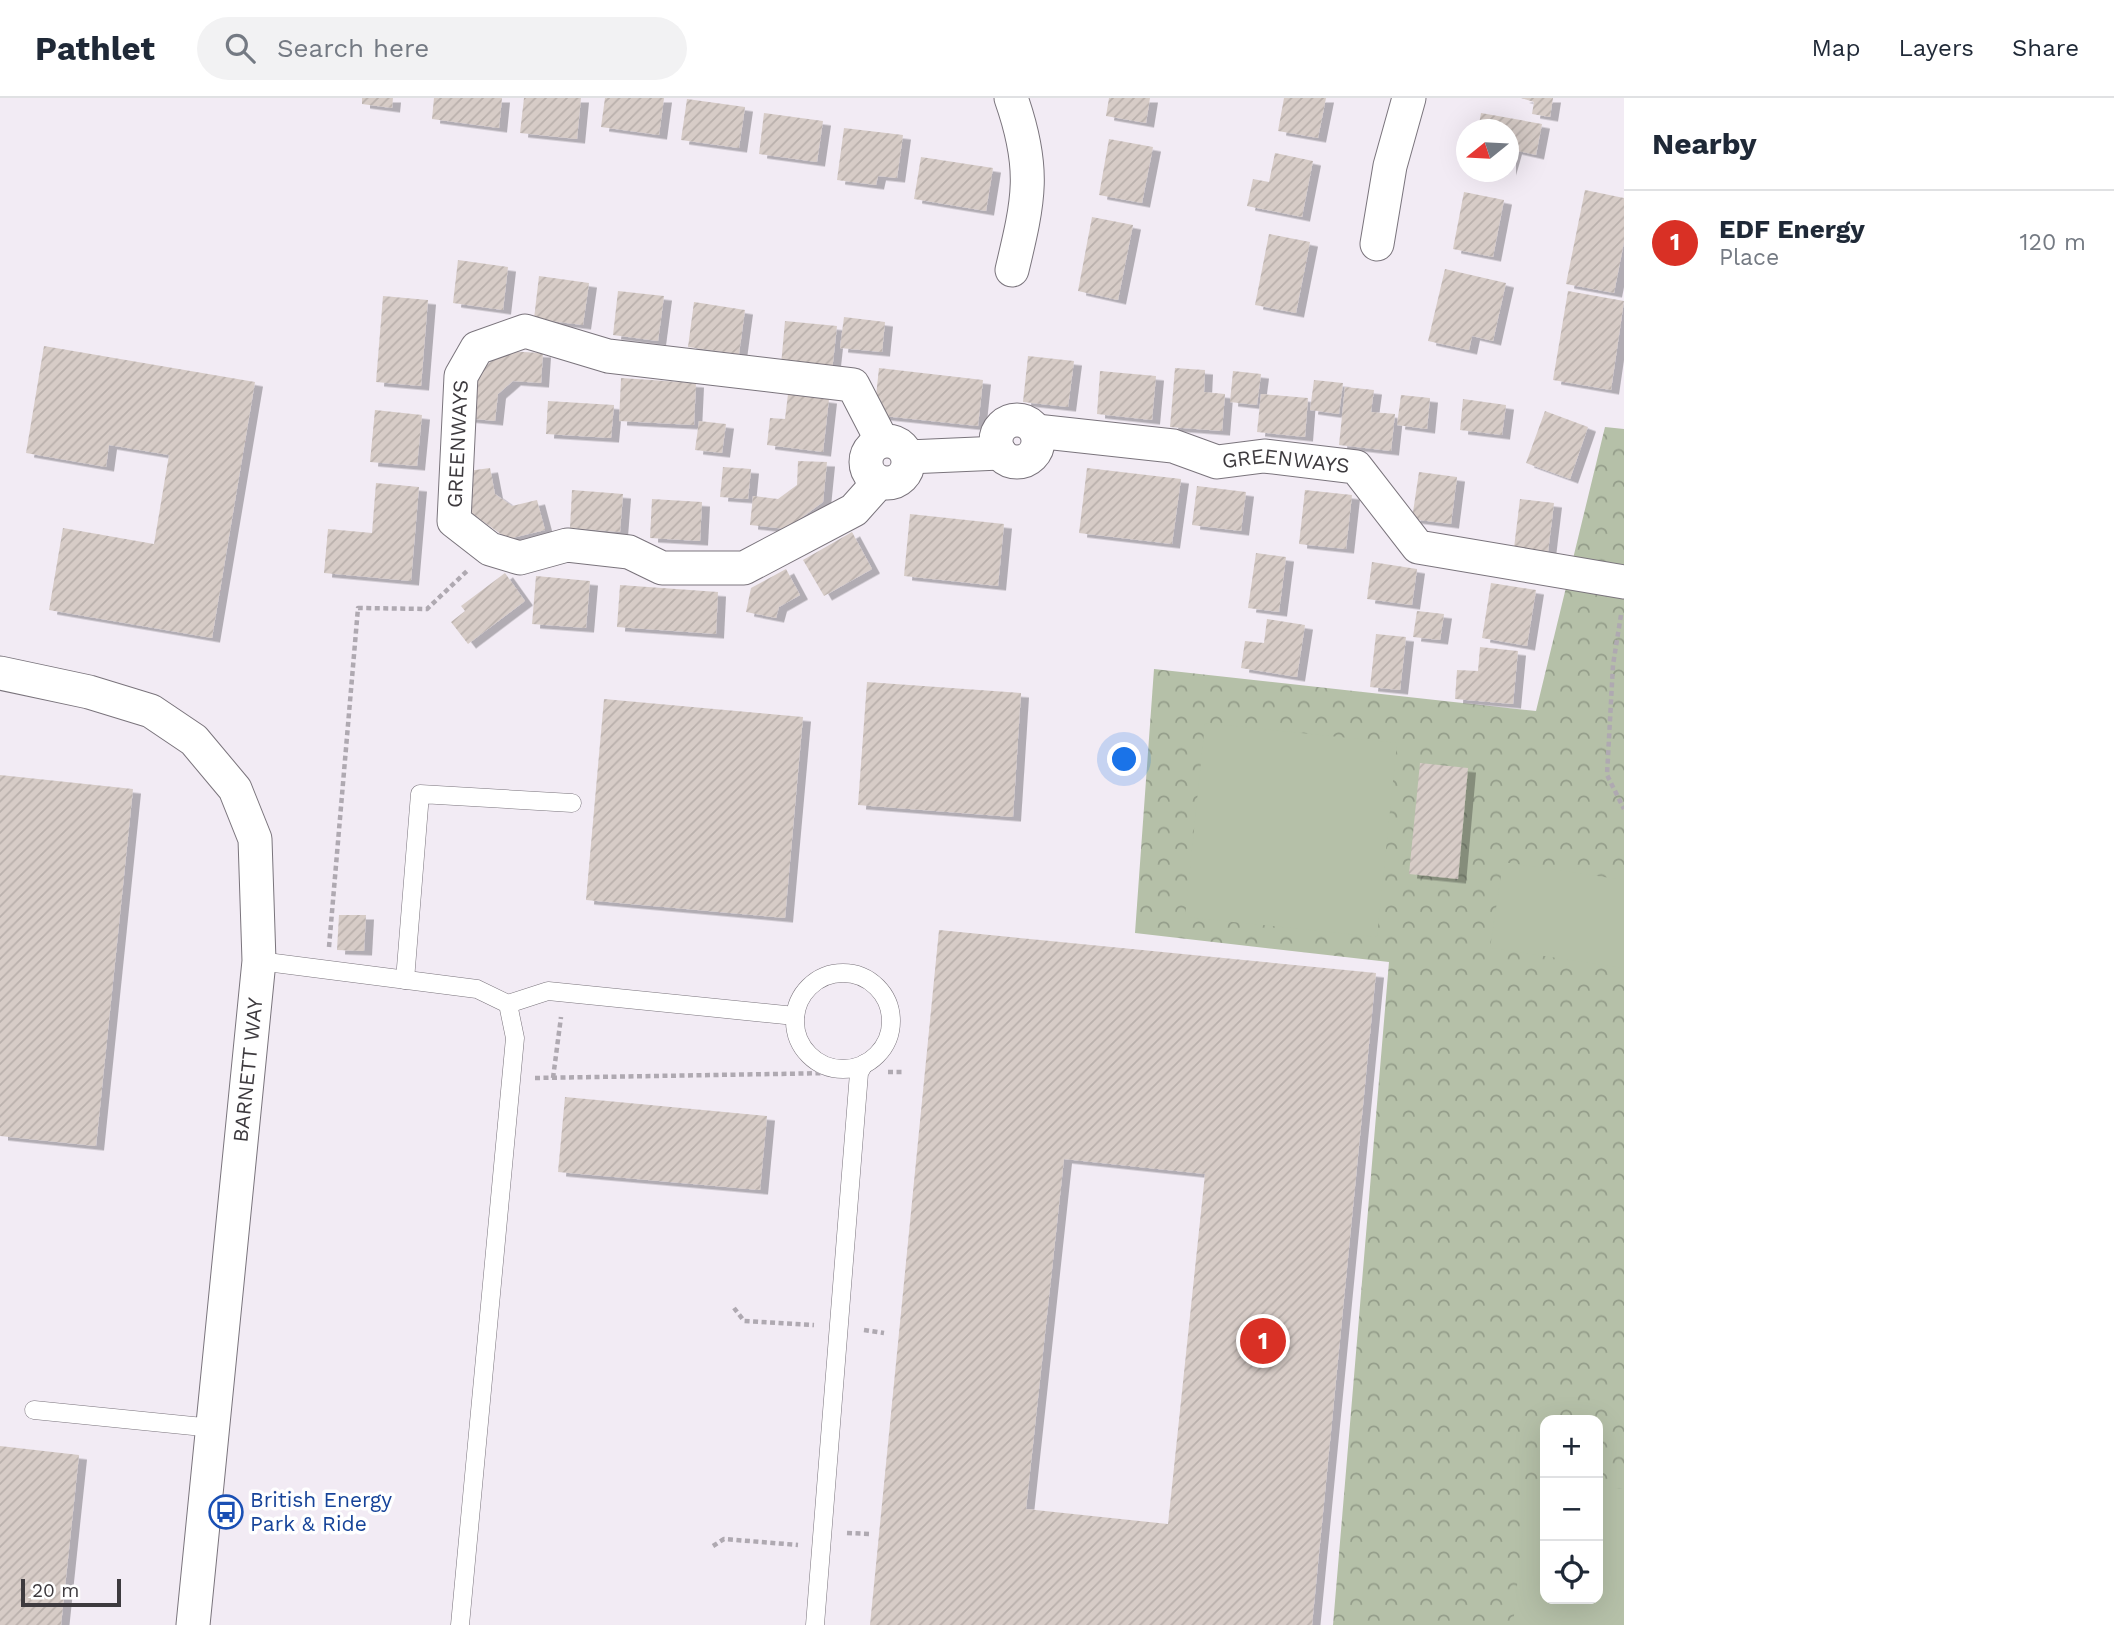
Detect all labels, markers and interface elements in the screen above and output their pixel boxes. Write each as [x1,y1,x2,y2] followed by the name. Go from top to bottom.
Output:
[197,17,687,80] search box
[35,29,155,68] text: Pathlet
[221,29,259,67] icon: search
[277,33,429,63] text: Search here
[1812,34,1860,62] text: Map
[1898,34,1974,62] text: Layers
[2012,34,2079,62] text: Share
[1456,119,1519,182] north arrow
[1652,126,1757,161] text: Nearby
[1719,214,1865,244] text: EDF Energy
[1670,229,1680,256] text: 1
[2020,229,2086,256] text: 120 m
[1719,244,1779,271] text: Place
[442,379,473,508] street label: GREENWAYS
[1220,443,1351,478] street label: GREENWAYS
[1107,742,1141,776] your location
[227,996,268,1144] street label: BARNETT WAY
[1240,1315,1286,1367] pin: 1
[1540,1415,1603,1604] map controls
[1540,1415,1603,1478] button: +
[1540,1478,1603,1541] button: −
[250,1487,392,1536] place label: British Energy Park & Ride
[207,1493,245,1531] bus stop icon: British Energy Park & Ride
[1540,1541,1603,1604] button: locate
[21,1576,121,1608] scale bar
[32,1579,79,1602] text: 20 m

